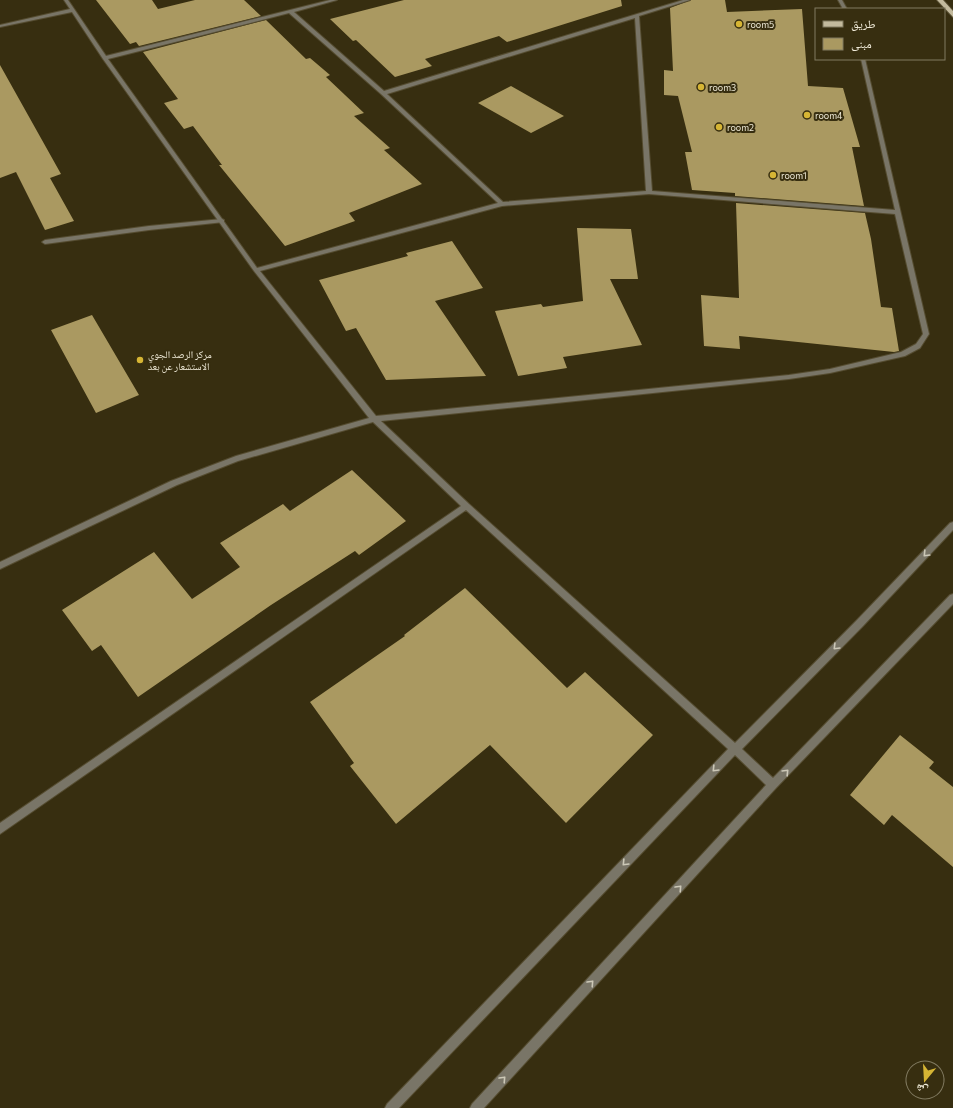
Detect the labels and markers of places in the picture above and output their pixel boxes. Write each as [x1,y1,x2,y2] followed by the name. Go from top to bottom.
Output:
[734,19,744,29] marker: room5
[747,19,774,30] place label: room5
[696,82,706,92] marker: room3
[709,82,736,93] place label: room3
[802,110,812,120] marker: room4
[815,110,843,121] place label: room4
[714,122,724,132] marker: room2
[727,122,754,133] place label: room2
[768,170,778,180] marker: room1
[781,170,807,181] place label: room1
[148,348,212,373] place label: مركز الرصد الجوي الاستشعار عن بعد
[135,355,145,365] marker: مركز الرصد الجوي الاستشعار عن بعد

